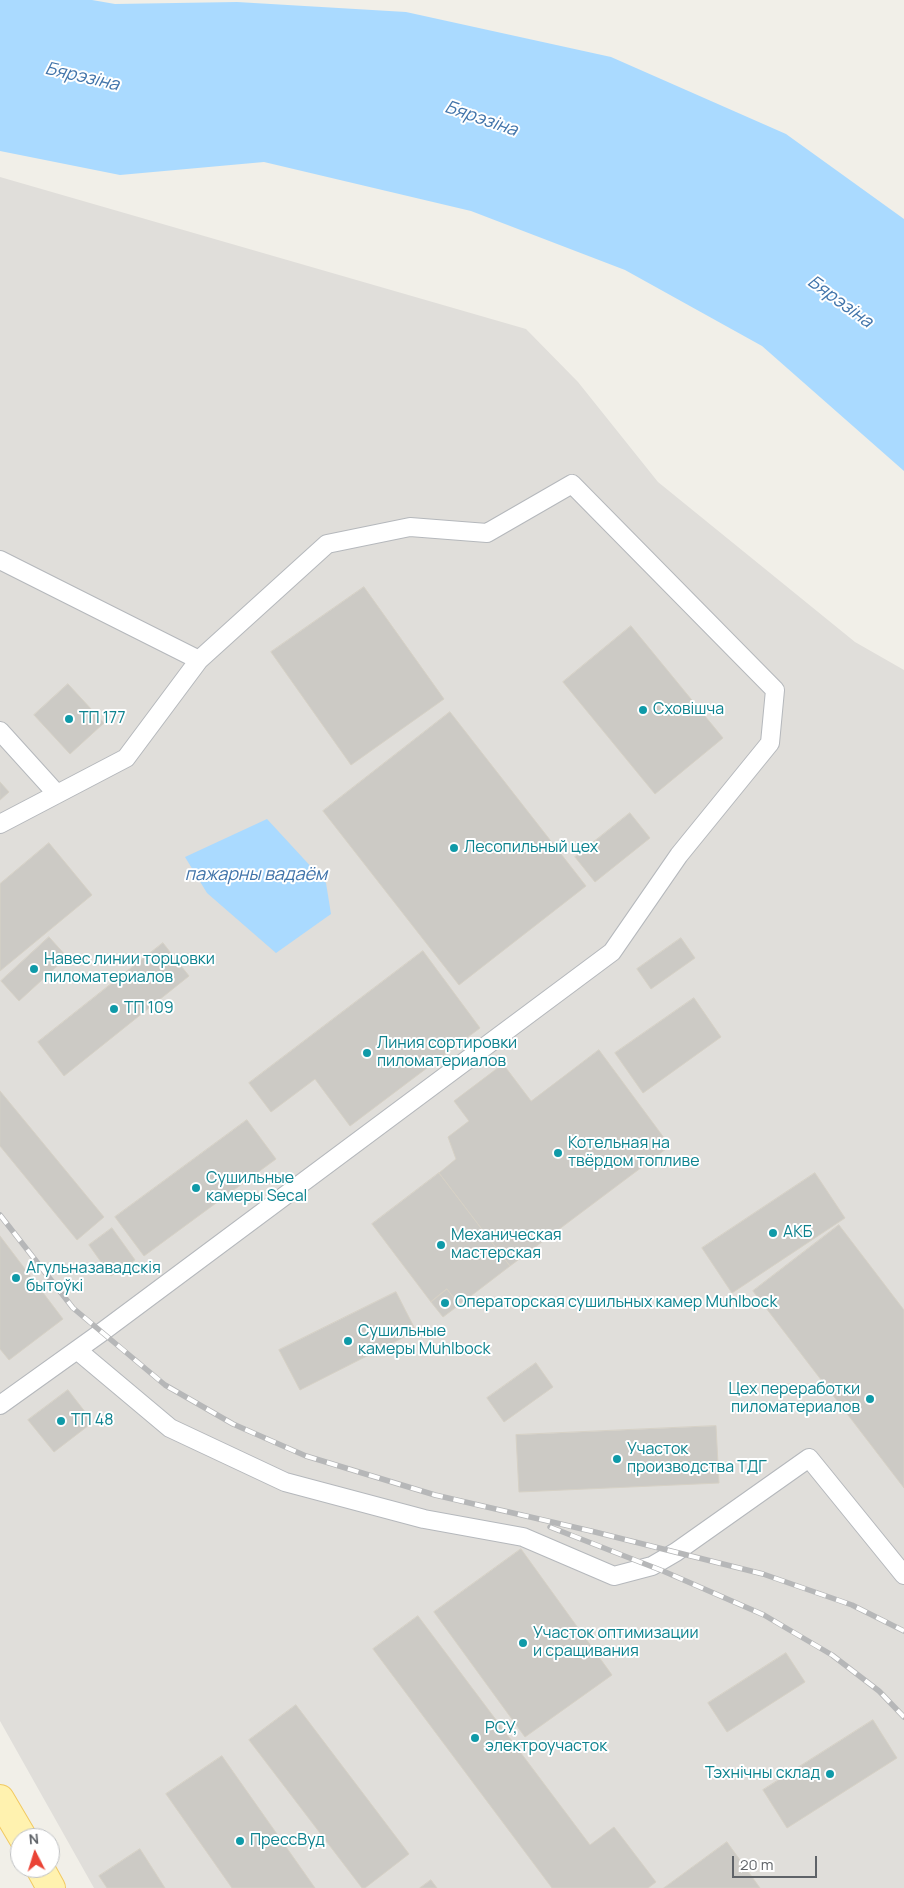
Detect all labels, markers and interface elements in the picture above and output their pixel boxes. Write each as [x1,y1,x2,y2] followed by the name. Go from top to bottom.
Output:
[43,58,121,96] water label: Бярэзіна
[442,97,520,141] water label: Бярэзіна
[803,271,877,333] water label: Бярэзіна
[653,700,724,720] place label: Сховішча
[637,704,649,716] marker: Сховішча
[79,709,126,729] place label: ТП 177
[63,713,75,725] marker: ТП 177
[464,838,598,858] place label: Лесопильный цех
[448,842,460,854] marker: Лесопильный цех
[185,864,327,886] water label: пажарны вадаём
[44,950,215,988] place label: Навес линии торцовки пиломатериалов
[28,963,40,975] marker: Навес линии торцовки пиломатериалов
[124,999,174,1019] place label: ТП 109
[108,1003,120,1015] marker: ТП 109
[377,1034,517,1072] place label: Линия сортировки пиломатериалов
[361,1047,373,1059] marker: Линия сортировки пиломатериалов
[568,1134,700,1172] place label: Котельная на твёрдом топливе
[552,1147,564,1159] marker: Котельная на твёрдом топливе
[206,1169,307,1207] place label: Сушильные камеры Secal
[190,1182,202,1194] marker: Сушильные камеры Secal
[783,1223,812,1243] place label: АКБ
[451,1226,562,1264] place label: Механическая мастерская
[767,1227,779,1239] marker: АКБ
[435,1239,447,1251] marker: Механическая мастерская
[26,1259,161,1297] place label: Агульназавадскія бытоўкі
[10,1272,22,1284] marker: Агульназавадскія бытоўкі
[455,1293,777,1313] place label: Операторская сушильных камер Muhlbock
[439,1297,451,1309] marker: Операторская сушильных камер Muhlbock
[358,1322,491,1360] place label: Cушильные камеры Muhlbock
[342,1335,354,1347] marker: Cушильные камеры Muhlbock
[729,1380,860,1418] place label: Цех переработки пиломатериалов
[864,1393,876,1405] marker: Цех переработки пиломатериалов
[71,1411,114,1431] place label: ТП 48
[55,1415,67,1427] marker: ТП 48
[627,1440,767,1478] place label: Участок производства ТДГ
[611,1453,623,1465] marker: Участок производства ТДГ
[533,1624,699,1662] place label: Участок оптимизации и сращивания
[517,1637,529,1649] marker: Участок оптимизации и сращивания
[485,1719,607,1757] place label: РСУ, электроучасток
[469,1732,481,1744] marker: РСУ, электроучасток
[705,1764,820,1784] place label: Тэхнічны склад
[824,1768,836,1780] marker: Тэхнічны склад
[10,1828,60,1878] north arrow
[28,1829,40,1848] text: N
[250,1831,325,1851] place label: ПрессВуд
[234,1835,246,1847] marker: ПрессВуд
[734,1846,819,1878] scale bar
[740,1854,773,1875] text: 20 m

